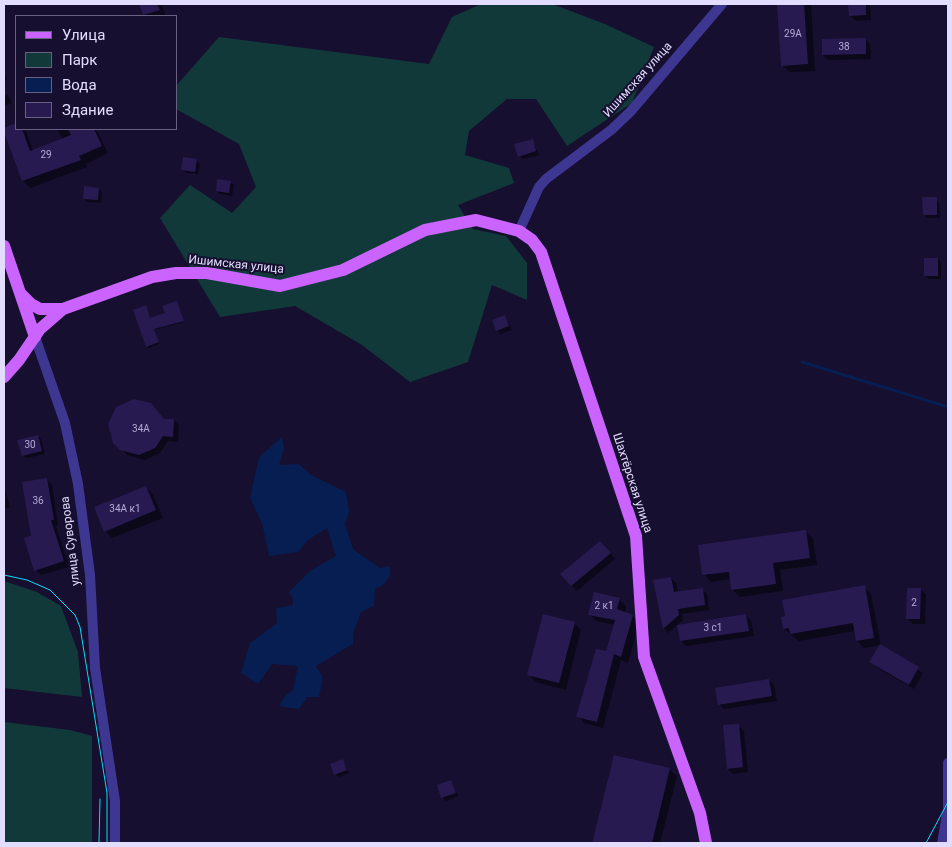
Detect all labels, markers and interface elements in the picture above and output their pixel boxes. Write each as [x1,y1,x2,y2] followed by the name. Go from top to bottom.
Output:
[15,15,178,130] legend
[62,26,105,44] text: Улица
[784,28,802,40] house number: 29А
[601,40,675,120] street label: Ишимская улица
[838,41,850,53] house number: 38
[62,51,97,69] text: Парк
[62,76,97,94] text: Вода
[62,101,113,119] text: Здание
[40,149,52,161] house number: 29
[188,253,284,277] street label: Ишимская улица
[132,423,150,435] house number: 34А
[609,431,655,535] street label: Шахтёрская улица
[24,439,36,451] house number: 30
[32,495,44,507] house number: 36
[58,495,84,587] street label: улица Суворова
[109,503,141,515] house number: 34А к1
[911,597,917,609] house number: 2
[594,600,614,612] house number: 2 к1
[704,622,722,634] house number: 3 с1

